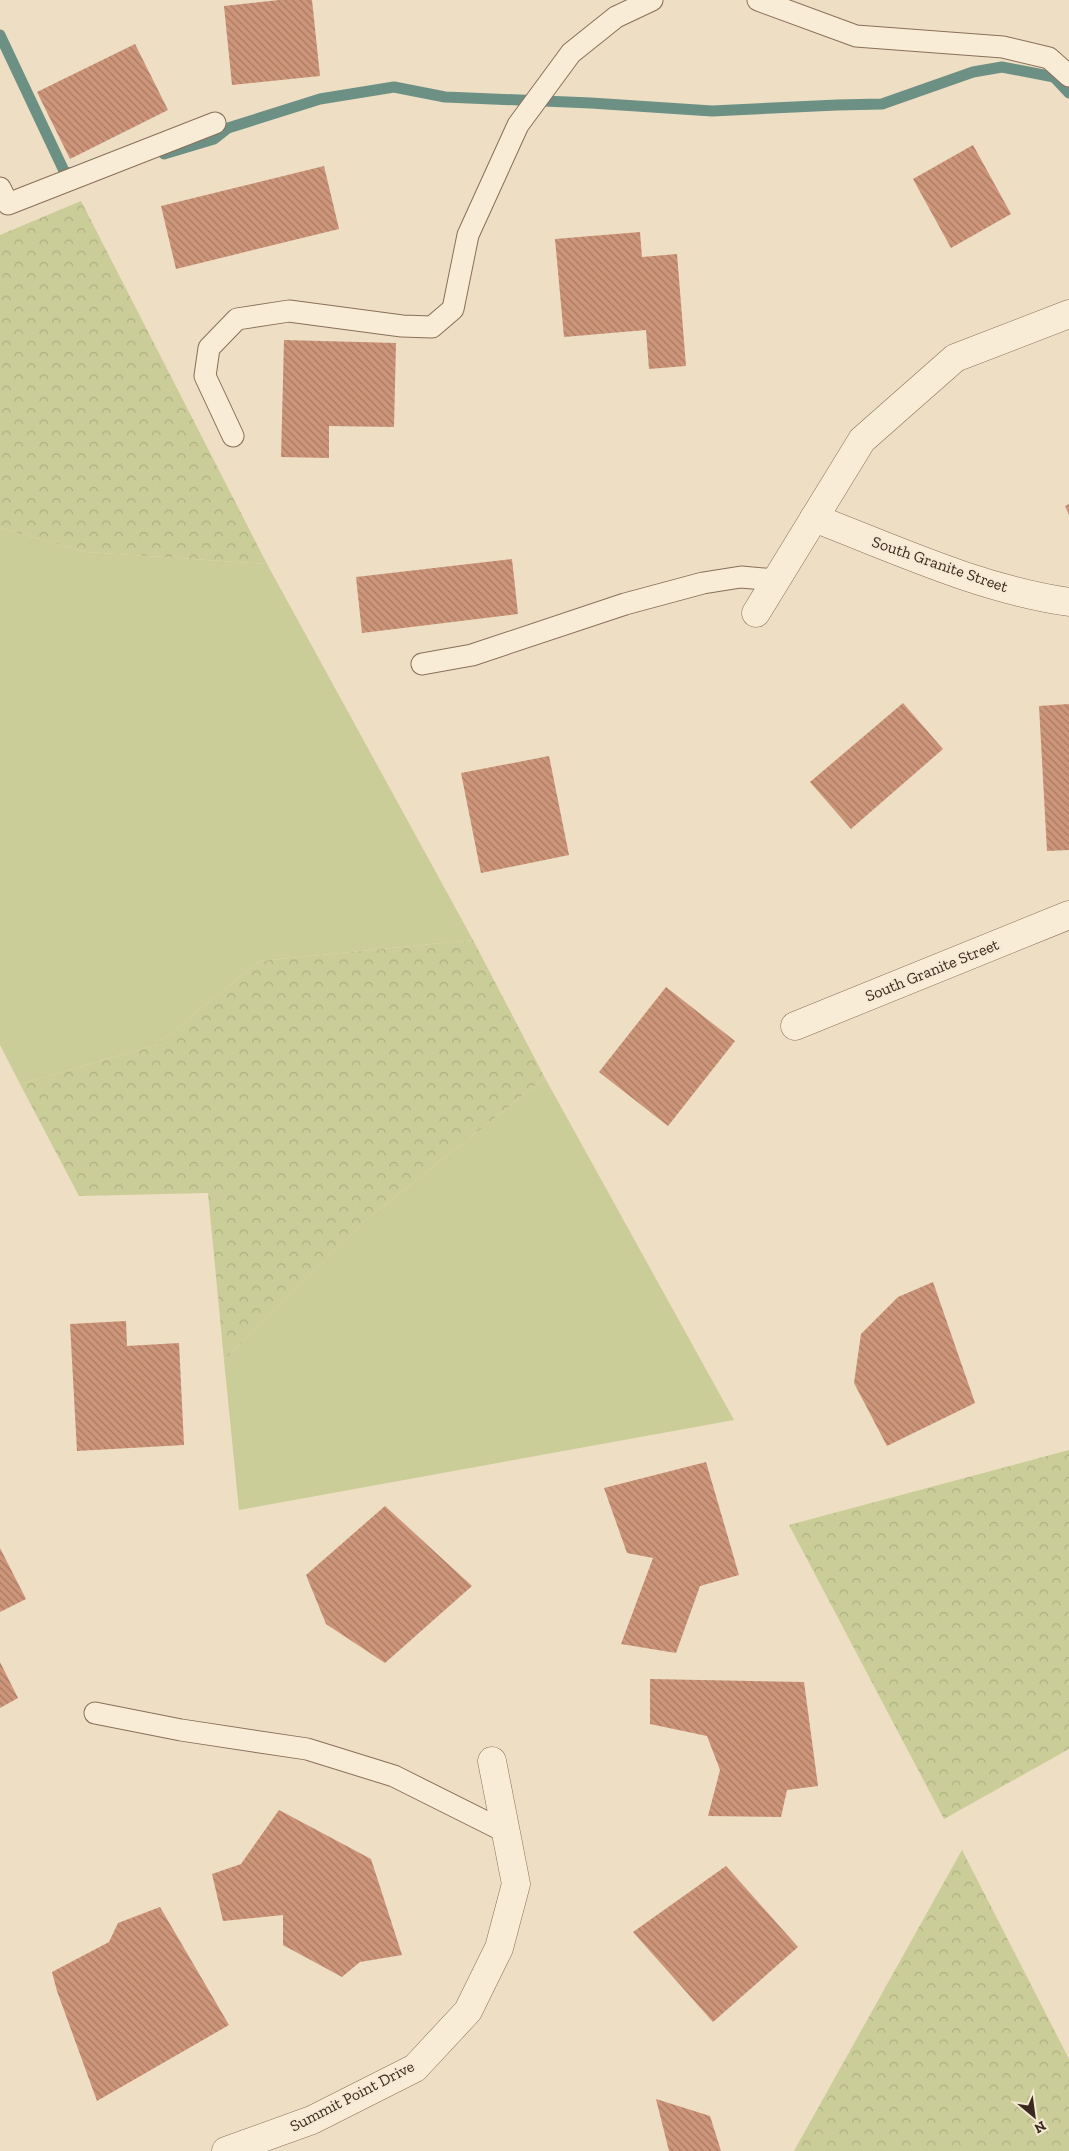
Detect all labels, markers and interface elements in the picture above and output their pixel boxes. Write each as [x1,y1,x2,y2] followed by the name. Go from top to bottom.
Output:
[870,532,1011,596] street label: South Granite Street
[862,934,1002,1005] street label: South Granite Street
[287,2056,417,2136] street label: Summit Point Drive
[1009,2091,1059,2141] north arrow
[1031,2117,1049,2137] text: N

